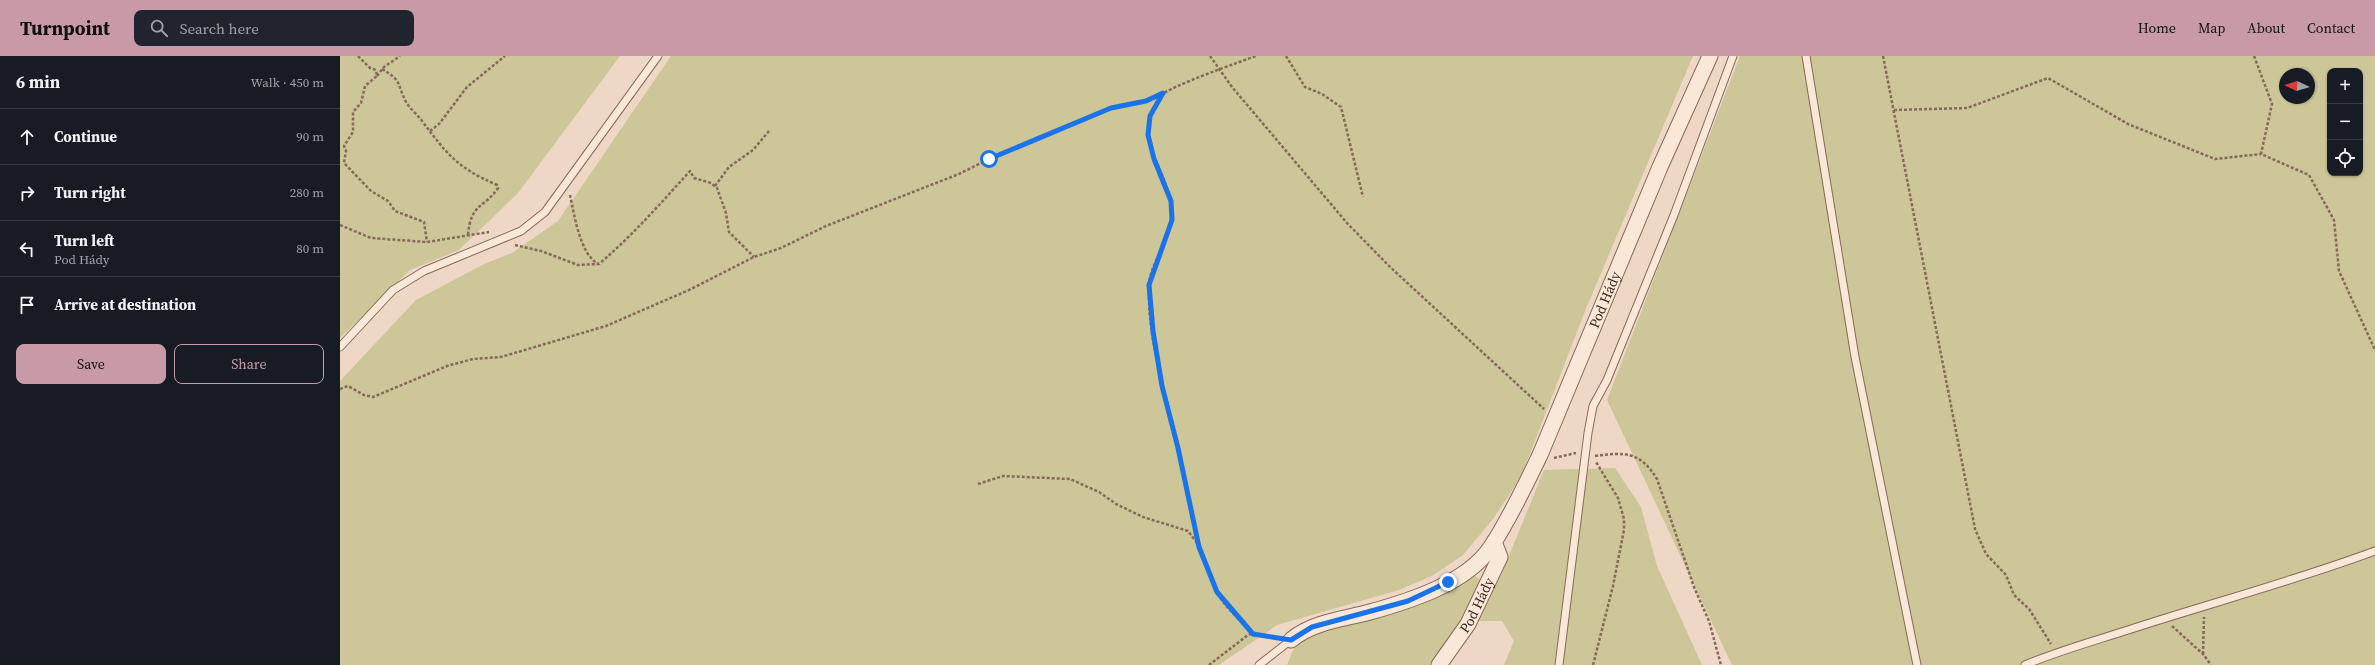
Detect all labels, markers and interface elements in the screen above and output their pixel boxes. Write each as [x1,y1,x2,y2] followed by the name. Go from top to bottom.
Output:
[134,10,414,46] search box
[20,15,110,41] text: Turnpoint
[148,17,170,39] icon: search
[180,18,259,39] text: Search here
[2138,18,2176,38] text: Home
[2198,18,2225,38] text: Map
[2247,18,2285,38] text: About
[2307,18,2355,38] text: Contact
[2279,68,2315,104] north arrow
[2327,68,2363,176] map controls
[2327,68,2363,104] button: +
[16,70,60,94] text: 6 min
[251,74,324,91] text: Walk · 450 m
[2327,104,2363,140] button: −
[16,126,38,148] icon: ahead
[54,126,117,147] text: Continue
[296,128,324,145] text: 90 m
[2327,140,2363,176] button: locate
[980,150,998,168] route start
[16,182,38,204] icon: right
[54,182,126,203] text: Turn right
[290,184,324,201] text: 280 m
[54,230,114,251] text: Turn left
[16,238,38,260] icon: left
[296,240,324,257] text: 80 m
[54,251,109,268] text: Pod Hády
[1584,268,1626,331] street label: Pod Hády
[16,294,38,316] icon: arrive
[54,294,196,315] text: Arrive at destination
[16,344,166,384] button: Save
[174,344,324,384] button: Share
[1439,573,1457,591] route end
[1455,573,1499,637] street label: Pod Hády

